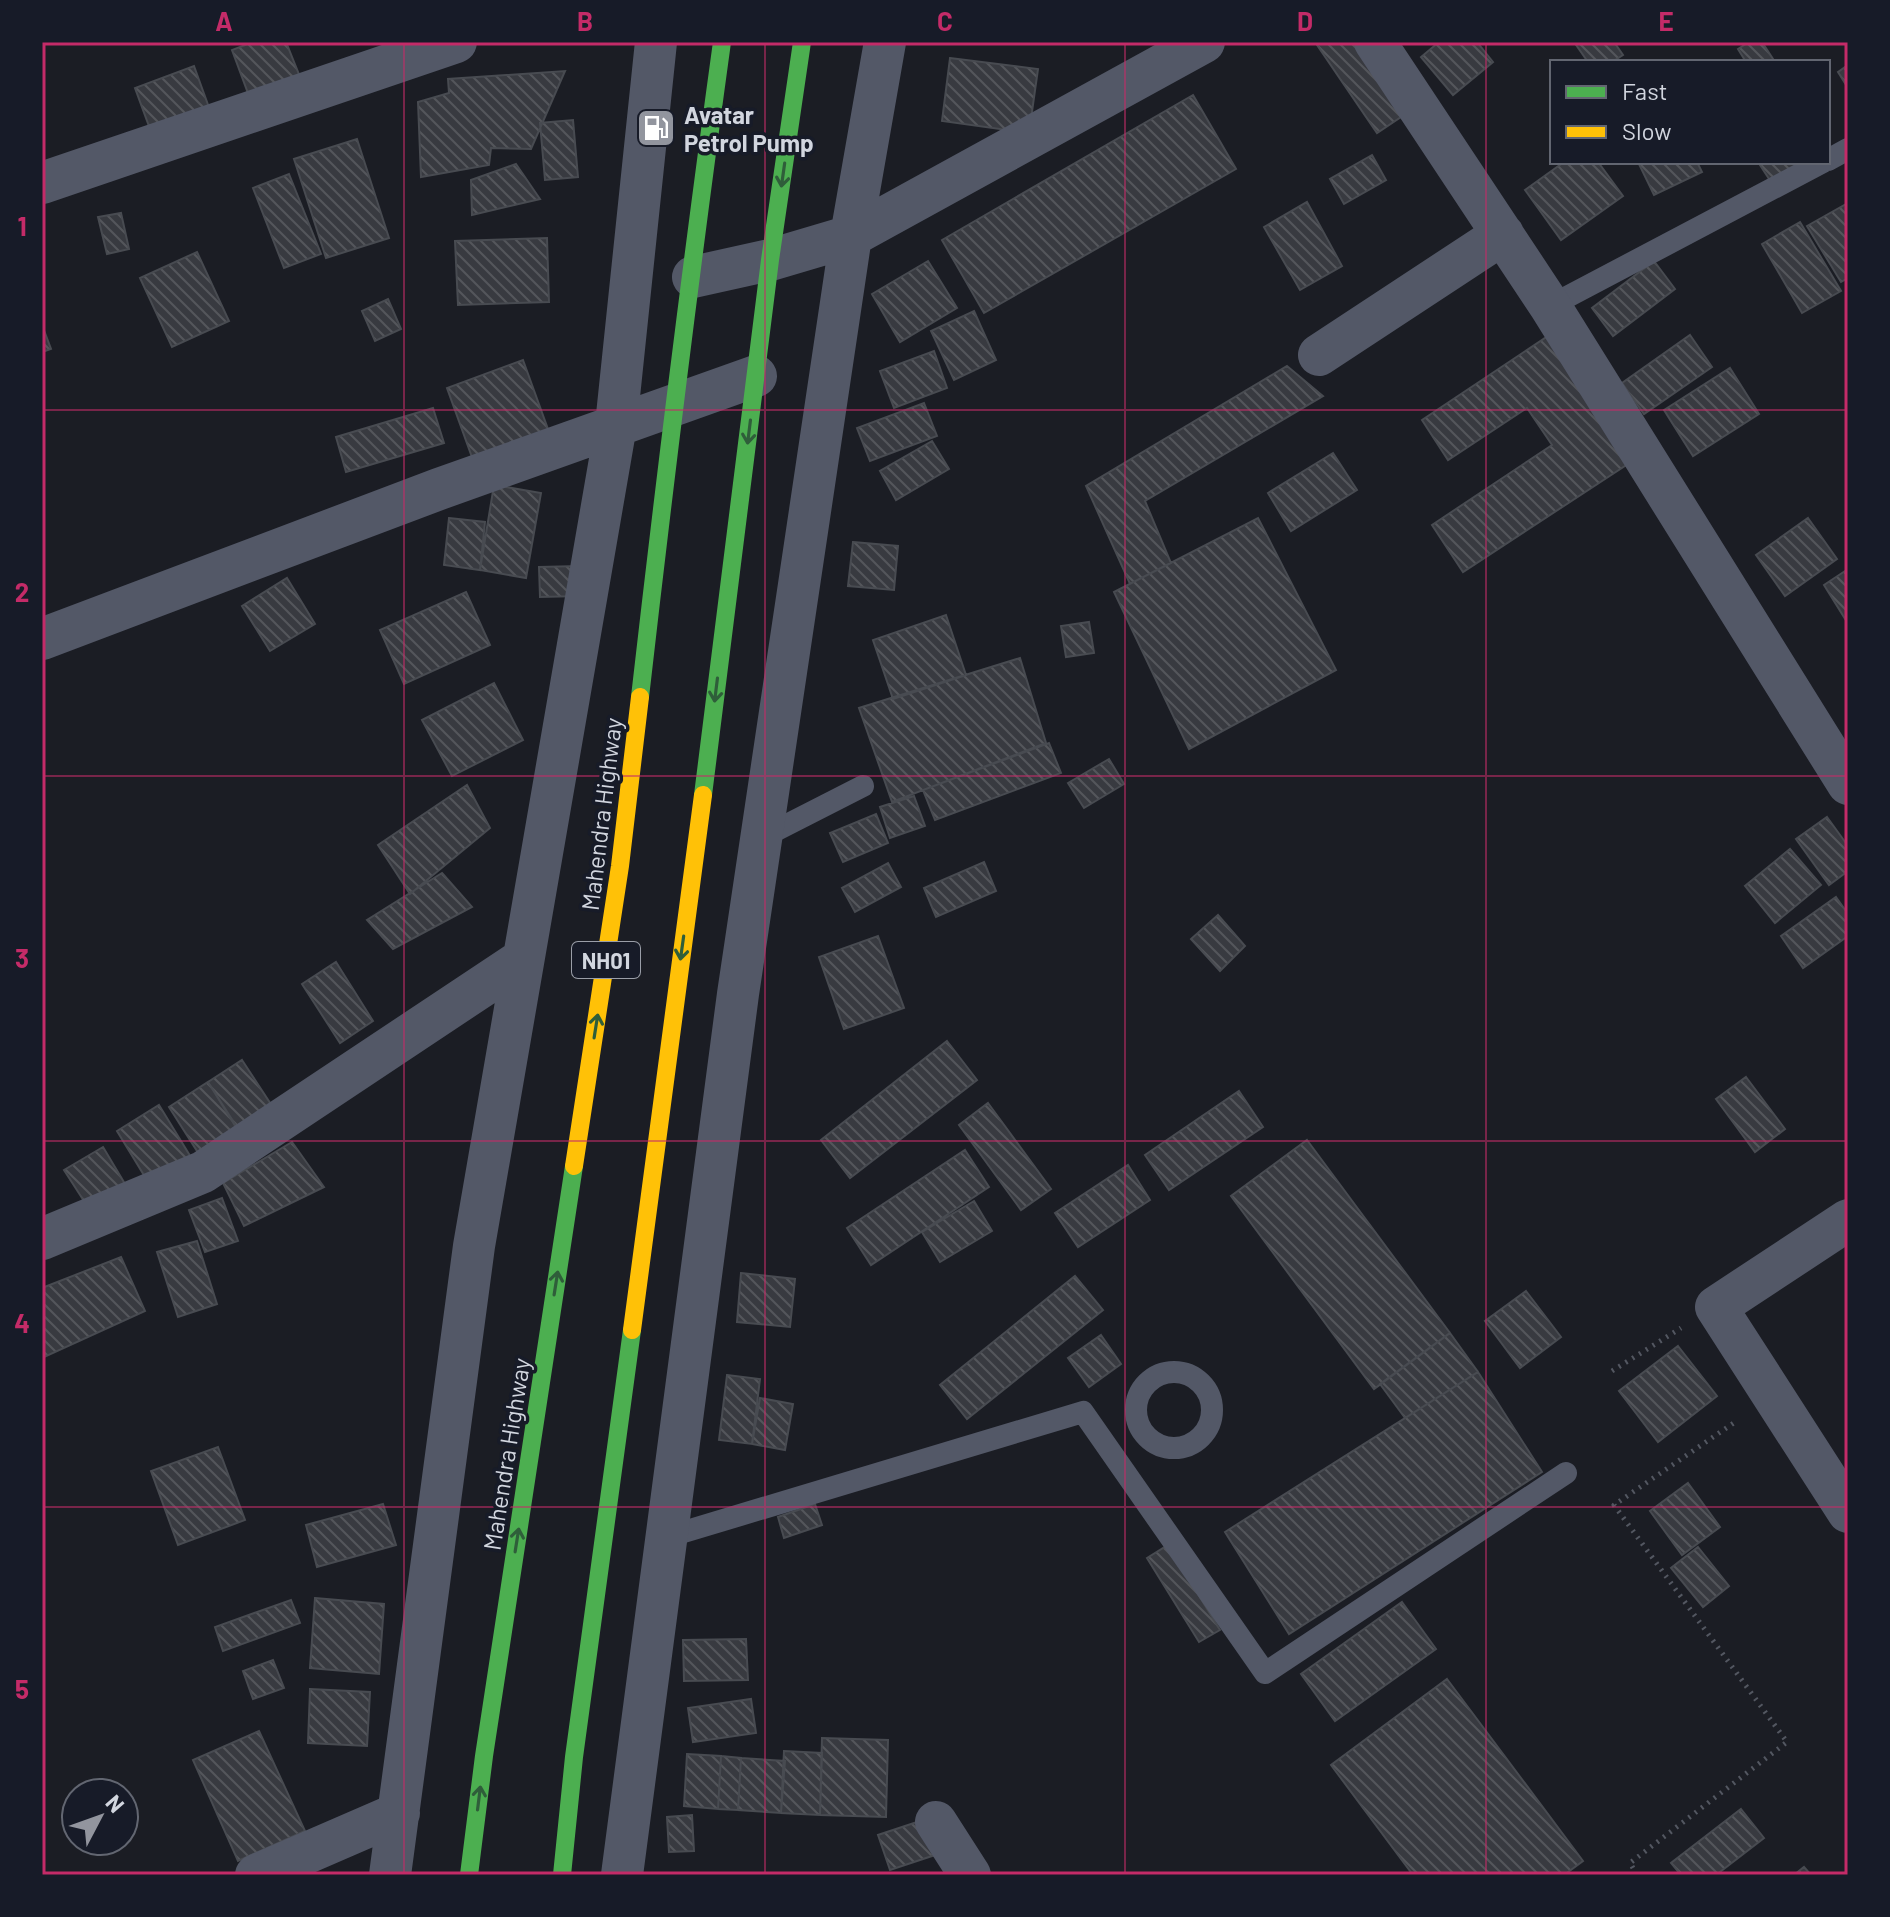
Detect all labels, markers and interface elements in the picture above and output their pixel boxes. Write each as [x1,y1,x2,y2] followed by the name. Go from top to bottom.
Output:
[215,5,233,36] text: A
[577,5,593,36] text: B
[937,5,953,36] text: C
[1297,5,1313,36] text: D
[1658,5,1674,36] text: E
[1550,60,1830,164] legend
[1622,76,1667,105] text: Fast
[684,100,814,157] place label: Avatar Petrol Pump
[635,107,677,149] fuel station icon: Avatar Petrol Pump
[1622,116,1671,145] text: Slow
[775,161,790,187] one-way arrow
[17,210,27,241] text: 1
[741,418,756,445] one-way arrow
[15,576,29,607] text: 2
[709,676,724,703] one-way arrow
[575,716,627,912] street label: Mahendra Highway
[674,935,689,960] one-way arrow
[15,942,29,973] text: 3
[572,942,640,978] road number: NH01
[589,1014,604,1040] one-way arrow
[549,1271,564,1297] one-way arrow
[14,1307,30,1338] text: 4
[476,1356,536,1552] street label: Mahendra Highway
[510,1528,525,1554] one-way arrow
[15,1673,29,1704] text: 5
[60,1777,140,1857] north arrow
[472,1785,487,1811] one-way arrow
[101,1789,130,1817] text: N

